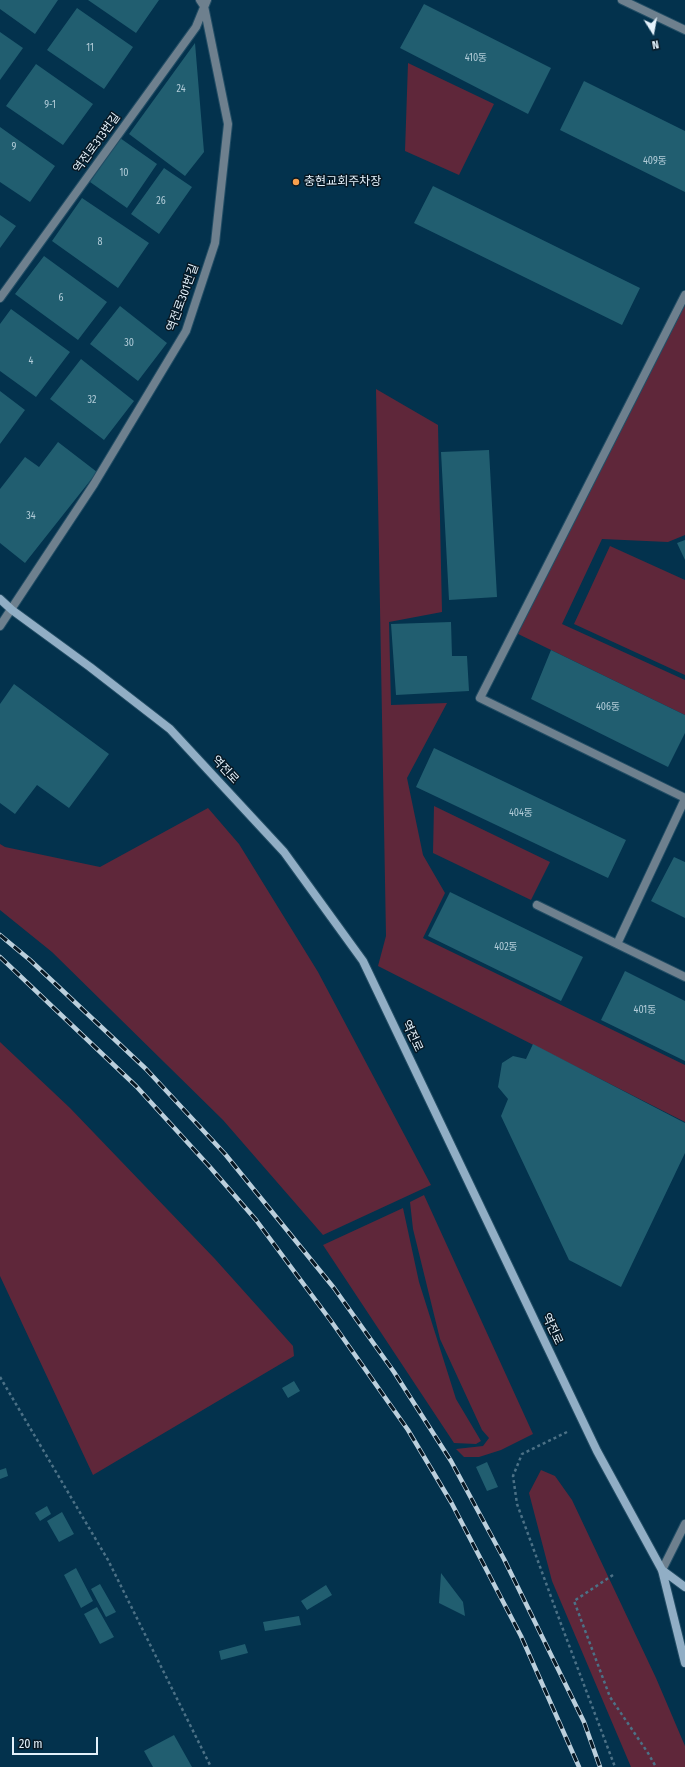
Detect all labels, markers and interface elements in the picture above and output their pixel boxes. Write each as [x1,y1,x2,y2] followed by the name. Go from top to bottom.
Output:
[633,12,673,52] north arrow
[651,37,660,51] text: N
[86,42,94,54] house number: 11
[465,52,487,64] house number: 410동
[176,83,186,95] house number: 24
[44,99,56,111] house number: 9-1
[70,110,124,176] street label: 역전로313번길
[12,141,16,153] house number: 9
[643,155,667,167] house number: 409동
[119,167,129,179] house number: 10
[304,175,381,189] place label: 충현교회주차장
[291,177,301,187] marker: 충현교회주차장
[156,195,166,207] house number: 26
[98,236,102,248] house number: 8
[164,262,202,334] street label: 역전로301번길
[59,292,63,304] house number: 6
[124,337,134,349] house number: 30
[29,355,33,367] house number: 4
[88,394,96,406] house number: 32
[26,510,36,522] house number: 34
[596,701,620,713] house number: 406동
[208,753,242,787] street label: 역전로
[509,807,533,819] house number: 404동
[494,941,518,953] house number: 402동
[634,1004,656,1016] house number: 401동
[398,1018,426,1054] street label: 역전로
[538,1311,566,1347] street label: 역전로
[14,1729,100,1755] scale bar
[19,1737,43,1751] text: 20 m

